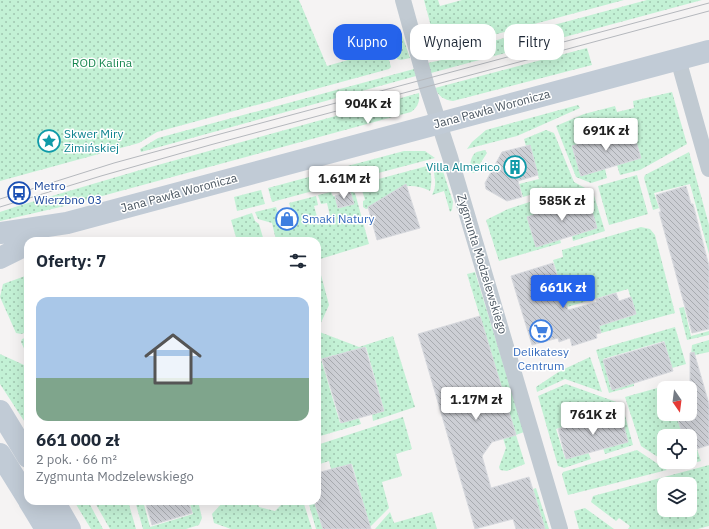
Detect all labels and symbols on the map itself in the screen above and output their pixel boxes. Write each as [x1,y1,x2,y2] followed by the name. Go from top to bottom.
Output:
[72,55,133,70] park label: ROD Kalina
[432,86,552,131] street label: Jana Pawła Woronicza
[331,91,405,125] pin: 904K zł
[569,118,643,152] pin: 691K zł
[64,126,124,155] place label: Skwer Miry Zimińskiej
[36,128,62,154] place icon: Skwer Miry Zimińskiej
[502,154,528,180] building icon: Villa Almerico
[426,159,500,174] place label: Villa Almerico
[303,166,385,200] pin: 1.61M zł
[119,170,239,215] street label: Jana Pawła Woronicza
[34,178,102,207] place label: Metro Wierzbno 03
[6,180,32,206] bus stop icon: Metro Wierzbno 03
[525,188,599,222] pin: 585K zł
[454,192,511,336] street label: Zygmunta Modzelewskiego
[274,206,300,232] shop icon: Smaki Natury
[302,211,374,226] place label: Smaki Natury
[526,275,600,309] pin: 661K zł
[528,318,554,344] supermarket icon: Delikatesy Centrum
[513,344,569,373] place label: Delikatesy Centrum
[657,381,697,421] north arrow
[435,387,517,421] pin: 1.17M zł
[556,402,630,436] pin: 761K zł

